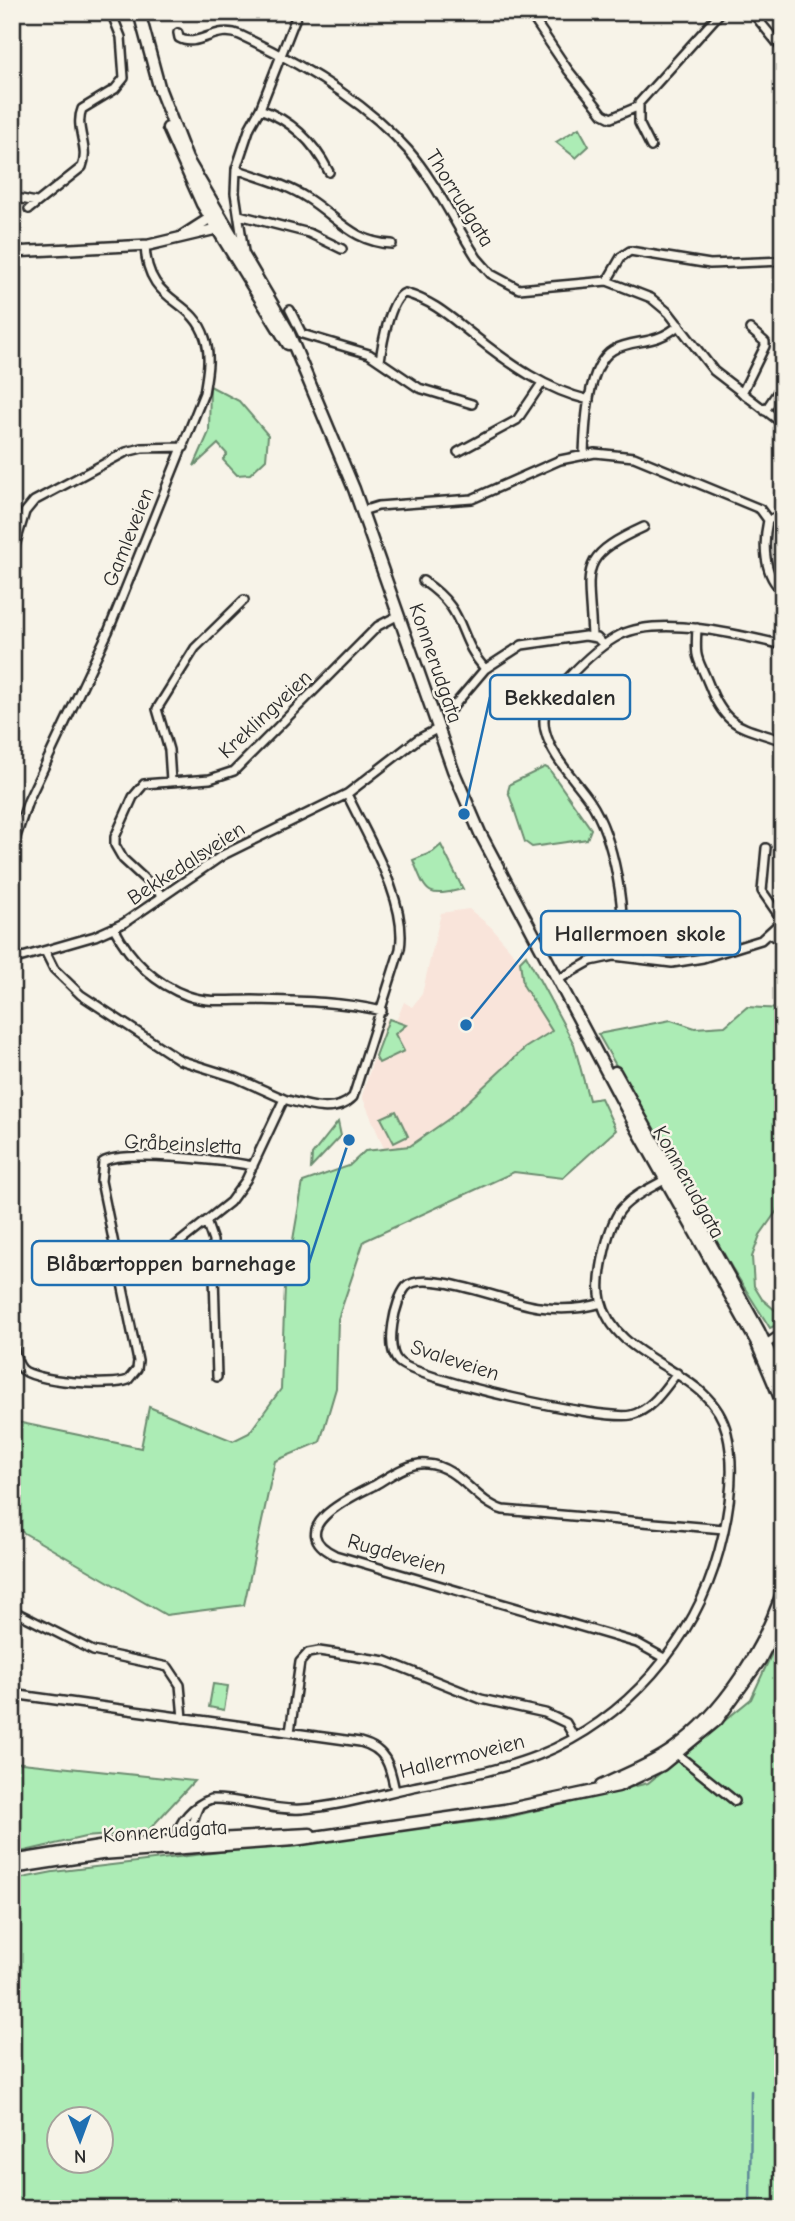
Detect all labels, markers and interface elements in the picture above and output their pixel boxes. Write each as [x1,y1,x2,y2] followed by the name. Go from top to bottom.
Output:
[421,145,499,251] street label: Thorrudgata
[97,484,159,590] street label: Gamleveien
[404,600,468,726] street label: Konnerudgata
[214,665,316,763] street label: Kreklingveien
[490,675,630,719] callout: Bekkedalen
[504,684,616,711] text: Bekkedalen
[123,816,249,910] street label: Bekkedalsveien
[541,911,740,955] callout: Hallermoen skole
[555,920,725,947] text: Hallermoen skole
[648,1122,730,1242] street label: Konnerudgata
[124,1129,242,1159] street label: Gråbeinsletta
[32,1241,309,1285] callout: Blåbærtoppen barnehage
[46,1250,296,1277] text: Blåbærtoppen barnehage
[408,1334,502,1386] street label: Svaleveien
[345,1528,449,1580] street label: Rugdeveien
[397,1729,527,1783] street label: Hallermoveien
[102,1815,228,1847] street label: Konnerudgata
[46,2106,116,2176] north arrow
[74,2145,87,2167] text: N

